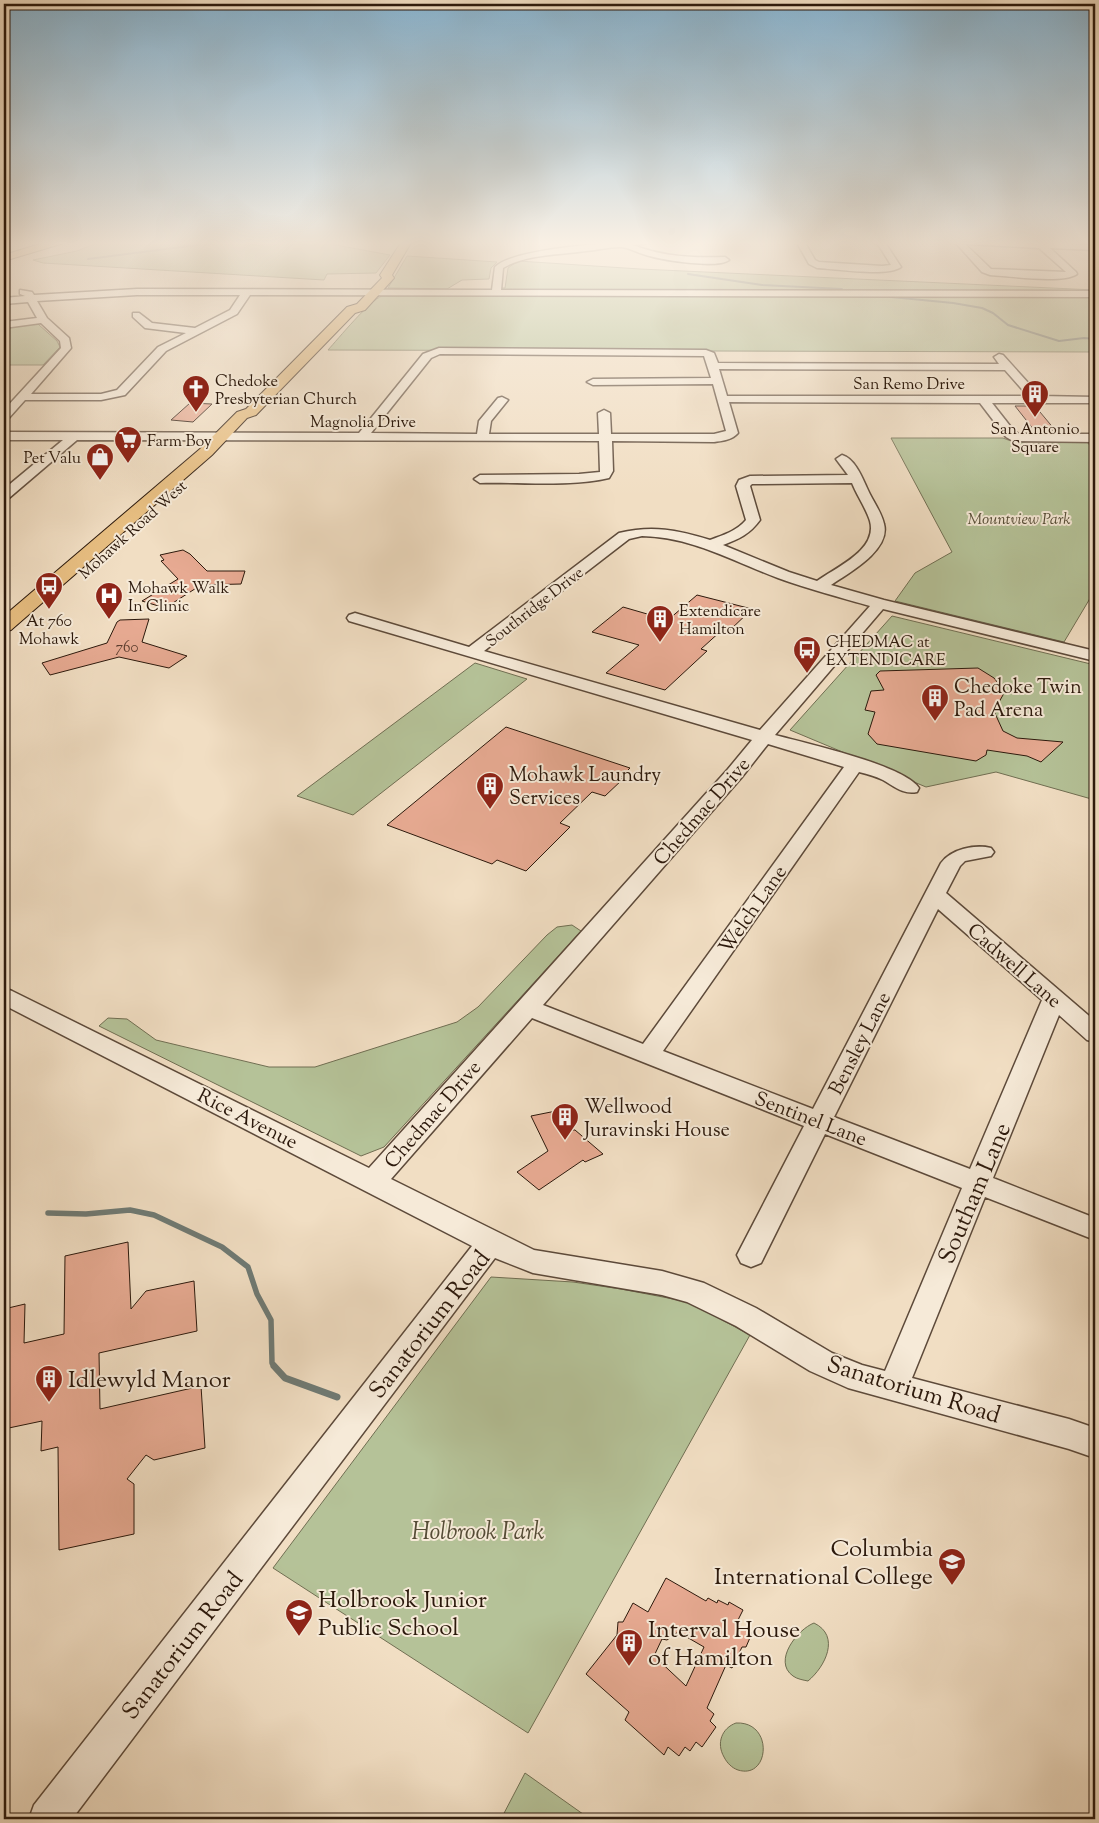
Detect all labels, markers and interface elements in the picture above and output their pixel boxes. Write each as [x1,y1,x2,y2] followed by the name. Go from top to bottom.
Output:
[215,371,358,412] place label: Chedoke Presbyterian Church
[181,374,211,413] church icon: Chedoke Presbyterian Church
[853,374,965,397] street label: San Remo Drive
[1020,379,1050,418] building icon: San Antonio Square
[310,412,416,435] street label: Magnolia Drive
[991,419,1080,460] place label: San Antonio Square
[113,425,143,464] supermarket icon: Farm Boy
[147,431,212,454] place label: Farm Boy
[85,442,115,481] shop icon: Pet Valu
[24,448,81,471] place label: Pet Valu
[75,476,193,586] street label: Mohawk Road West
[967,509,1071,532] park label: Mountview Park
[482,562,589,654] street label: Southridge Drive
[34,571,64,610] bus stop icon: At 760 Mohawk
[128,578,230,619] place label: Mohawk Walk In Clinic
[94,581,124,620] hospital icon: Mohawk Walk In Clinic
[679,601,761,642] place label: Extendicare Hamilton
[645,604,675,643] building icon: Extendicare Hamilton
[19,611,79,652] place label: At 760 Mohawk
[826,632,946,673] place label: CHEDMAC at EXTENDICARE
[792,635,822,674] bus stop icon: CHEDMAC at EXTENDICARE
[116,638,139,659] house number: 760
[954,674,1082,726] place label: Chedoke Twin Pad Arena
[920,683,950,722] building icon: Chedoke Twin Pad Arena
[648,752,758,873] street label: Chedmac Drive
[509,762,661,814] place label: Mohawk Laundry Services
[475,771,505,810] building icon: Mohawk Laundry Services
[713,860,795,961] street label: Welch Lane
[960,918,1067,1016] street label: Cadwell Lane
[823,987,900,1101] street label: Bensley Lane
[379,1055,489,1176] street label: Chedmac Drive
[192,1082,302,1158] street label: Rice Avenue
[750,1086,871,1155] street label: Sentinel Lane
[583,1094,730,1146] place label: Wellwood Juravinski House
[550,1102,580,1141] building icon: Wellwood Juravinski House
[931,1118,1021,1270] street label: Southam Lane
[362,1243,500,1407] street label: Sanatorium Road
[822,1348,1005,1434] street label: Sanatorium Road
[34,1364,64,1403] building icon: Idlewyld Manor
[68,1364,231,1398] place label: Idlewyld Manor
[412,1516,545,1550] park label: Holbrook Park
[714,1533,933,1595] place label: Columbia International College
[937,1547,967,1586] school or university icon: Columbia International College
[115,1564,253,1728] street label: Sanatorium Road
[318,1584,487,1646] place label: Holbrook Junior Public School
[284,1598,314,1637] school or university icon: Holbrook Junior Public School
[648,1614,800,1676] place label: Interval House of Hamilton
[614,1628,644,1667] building icon: Interval House of Hamilton

